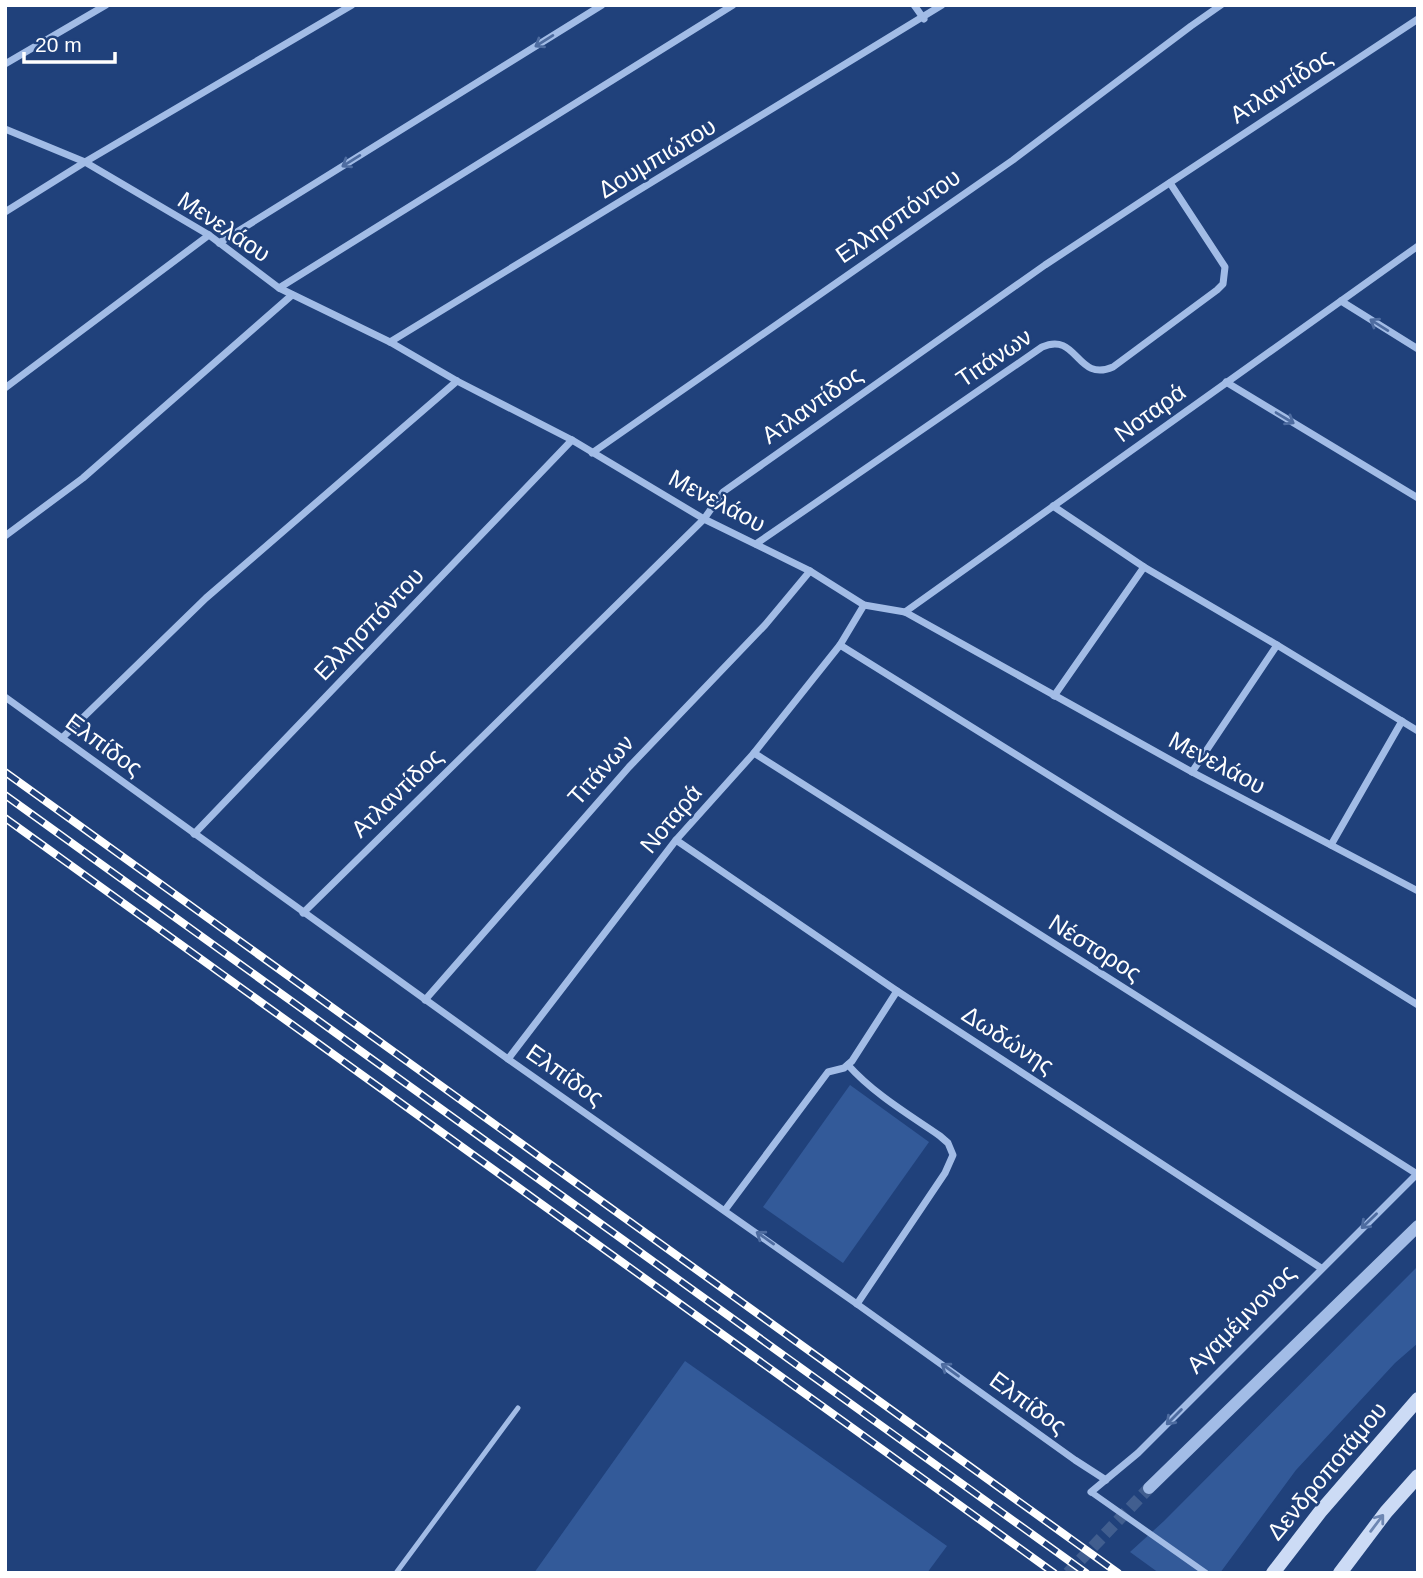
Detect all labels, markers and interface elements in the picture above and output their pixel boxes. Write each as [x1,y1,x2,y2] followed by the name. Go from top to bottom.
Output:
[24,21,116,65] scale bar
[35,33,82,56] text: 20 m
[535,35,555,49] one-way arrow
[1225,43,1337,129] street label: Ατλαντίδος
[593,112,720,203] street label: Δουμπιώτου
[341,154,361,168] one-way arrow
[830,163,965,268] street label: Ελλησπόντου
[173,186,276,267] street label: Μενελάου
[1370,318,1390,332] one-way arrow
[951,323,1036,393] street label: Τιτάνων
[756,360,867,449] street label: Ατλαντίδος
[1109,378,1190,447] street label: Νοταρά
[1274,411,1294,425] one-way arrow
[664,464,770,537] street label: Μενελάου
[308,562,429,685] street label: Ελλησπόντου
[61,708,148,781] street label: Ελπίδος
[1164,726,1270,799] street label: Μενελάου
[562,729,639,810] street label: Τιτάνων
[346,743,448,843] street label: Ατλαντίδος
[634,779,707,858] street label: Νοταρά
[1044,909,1146,987] street label: Νέστορος
[957,1000,1059,1079] street label: Δωδώνης
[521,1038,609,1111] street label: Ελπίδος
[1361,1212,1378,1229] one-way arrow
[756,1231,775,1245] one-way arrow
[1181,1259,1300,1378] street label: Αγαμέμνονος
[941,1363,960,1378] one-way arrow
[985,1366,1072,1439] street label: Ελπίδος
[1261,1396,1392,1545] street label: Δενδροποτάμου
[1165,1408,1182,1425] one-way arrow
[1370,1514,1385,1533] one-way arrow

